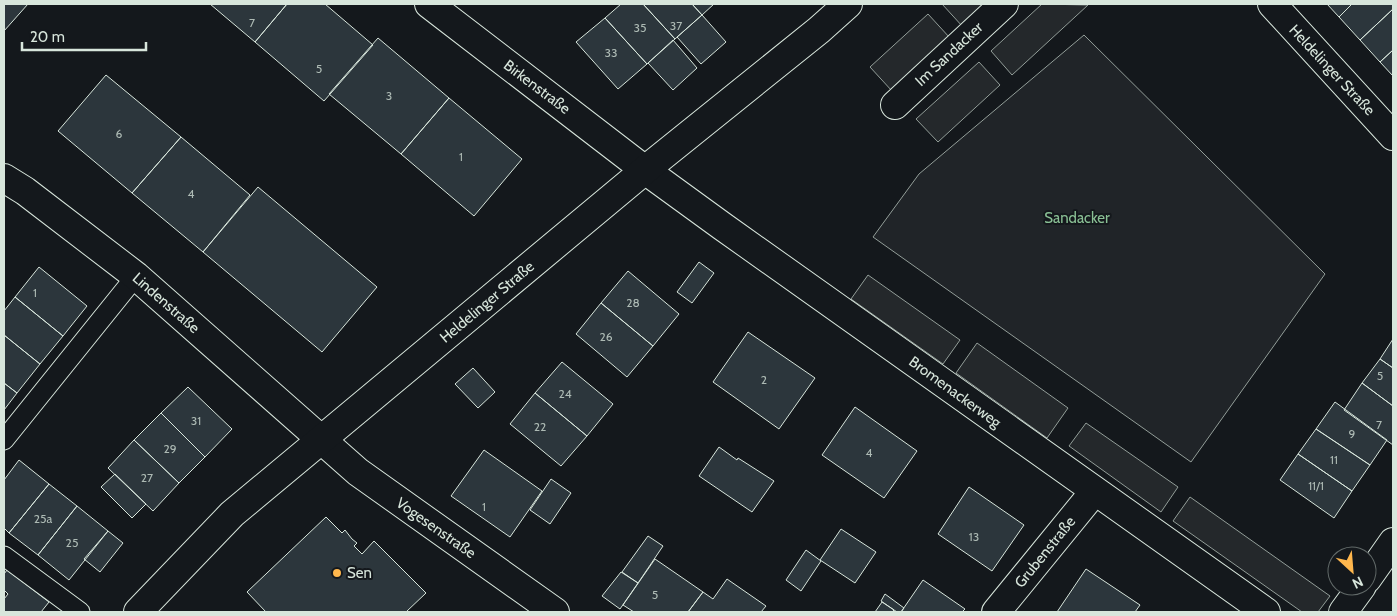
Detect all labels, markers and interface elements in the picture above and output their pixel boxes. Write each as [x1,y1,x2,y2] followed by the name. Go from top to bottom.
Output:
[249,15,255,30] house number: 7
[670,18,682,33] house number: 37
[912,18,987,90] street label: Im Sandacker
[22,20,146,52] scale bar
[634,20,646,35] house number: 35
[1285,21,1379,119] street label: Heldelinger Straße
[30,28,65,46] text: 20 m
[605,45,617,60] house number: 33
[500,56,574,118] street label: Birkenstraße
[316,61,322,76] house number: 5
[386,88,392,103] house number: 3
[116,126,123,141] house number: 6
[459,149,463,164] house number: 1
[188,186,195,201] house number: 4
[1044,209,1110,227] park label: Sandacker
[436,257,538,347] street label: Heldelinger Straße
[129,269,203,337] street label: Lindenstraße
[33,285,37,300] house number: 1
[626,295,640,310] house number: 28
[599,329,613,344] house number: 26
[905,352,1005,432] street label: Bromenackerweg
[1377,368,1383,383] house number: 5
[761,372,767,387] house number: 2
[558,386,572,401] house number: 24
[191,413,201,428] house number: 31
[1376,417,1382,432] house number: 7
[534,419,546,434] house number: 22
[1349,426,1356,441] house number: 9
[163,441,177,456] house number: 29
[866,445,873,460] house number: 4
[1330,452,1338,467] house number: 11
[141,470,153,485] house number: 27
[1308,478,1324,493] house number: 11/1
[393,494,480,562] street label: Vogesenstraße
[482,499,486,514] house number: 1
[34,511,53,526] house number: 25a
[1011,513,1079,591] street label: Grubenstraße
[969,529,979,544] house number: 13
[66,535,78,550] house number: 25
[1327,546,1377,596] north arrow
[347,564,372,582] place label: Sen
[331,567,343,579] marker: Sen
[1349,572,1366,593] text: N
[652,587,658,602] house number: 5

